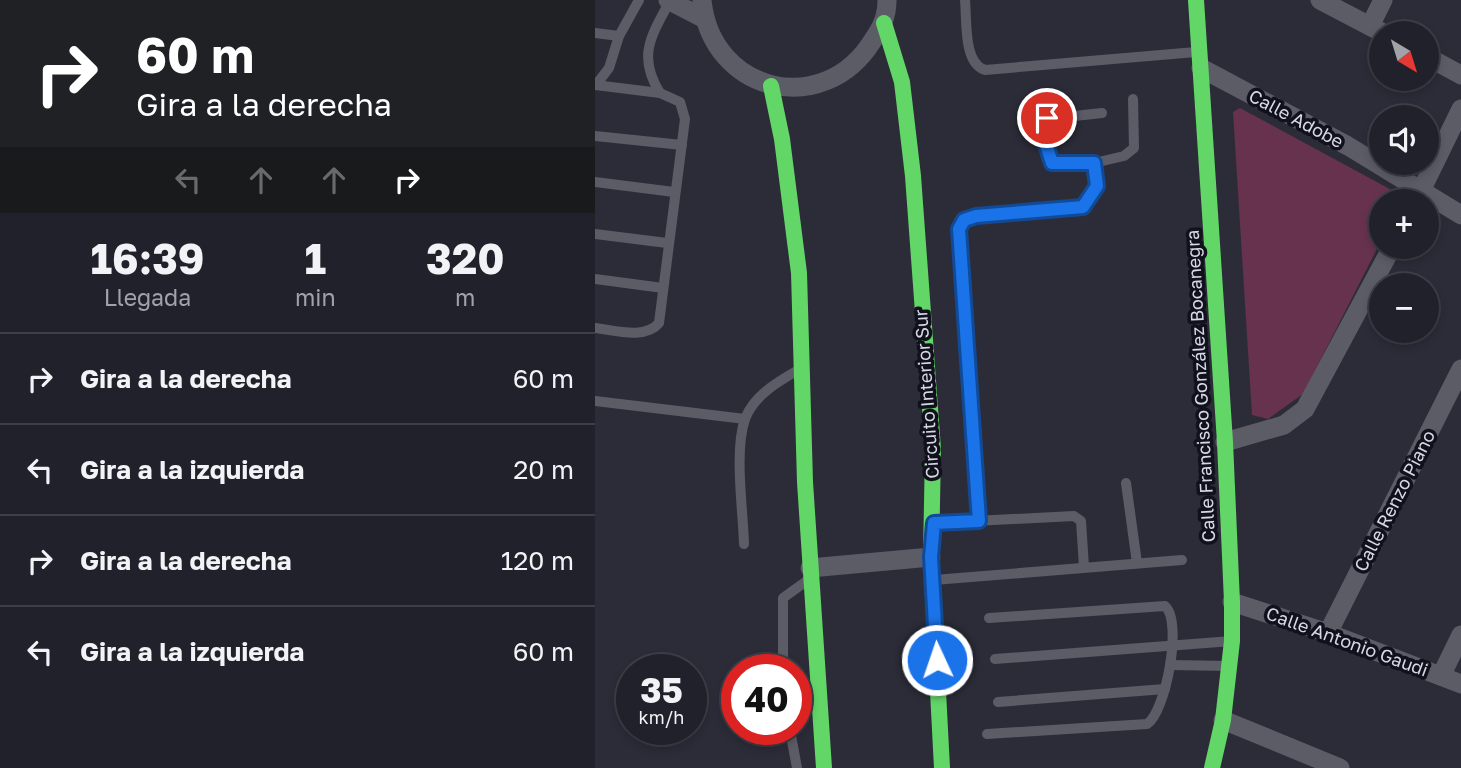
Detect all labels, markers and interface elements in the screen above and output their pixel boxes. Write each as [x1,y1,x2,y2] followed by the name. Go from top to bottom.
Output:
[1369,21,1439,91] north arrow
[1369,21,1439,343] map controls
[136,25,254,84] text: 60 m
[21,28,112,119] icon: right
[1245,84,1348,152] street label: Calle Adobe
[136,85,392,123] text: Gira a la derecha
[1017,88,1077,148] pin
[1028,99,1066,137] icon: arrive
[1369,105,1439,175] button: sound
[169,161,207,199] icon: left
[242,161,280,199] icon: ahead
[315,161,353,199] icon: ahead
[388,161,426,199] icon: right
[1369,189,1439,259] button: +
[1181,229,1219,543] street label: Calle Francisco González Bocanegra
[90,233,204,283] text: 16:39
[304,233,326,283] text: 1
[426,233,505,283] text: 320
[1369,273,1439,343] button: −
[104,283,191,311] text: Llegada
[295,283,336,311] text: min
[455,283,475,311] text: m
[909,309,943,479] street label: Circuito Interior Sur
[21,360,59,398] icon: right
[80,363,292,394] text: Gira a la derecha
[513,363,574,394] text: 60 m
[1349,426,1439,575] street label: Calle Renzo Piano
[21,451,59,489] icon: left
[80,454,304,485] text: Gira a la izquierda
[513,454,574,485] text: 20 m
[21,542,59,580] icon: right
[80,545,292,576] text: Gira a la derecha
[501,545,574,576] text: 120 m
[1263,602,1431,681] street label: Calle Antonio Gaudi
[900,623,974,697] position arrow
[21,633,59,671] icon: left
[80,636,304,667] text: Gira a la izquierda
[513,636,574,667] text: 60 m
[721,654,812,745] speed limit sign: 40
[640,669,683,711] text: 35
[639,706,684,728] text: km/h

